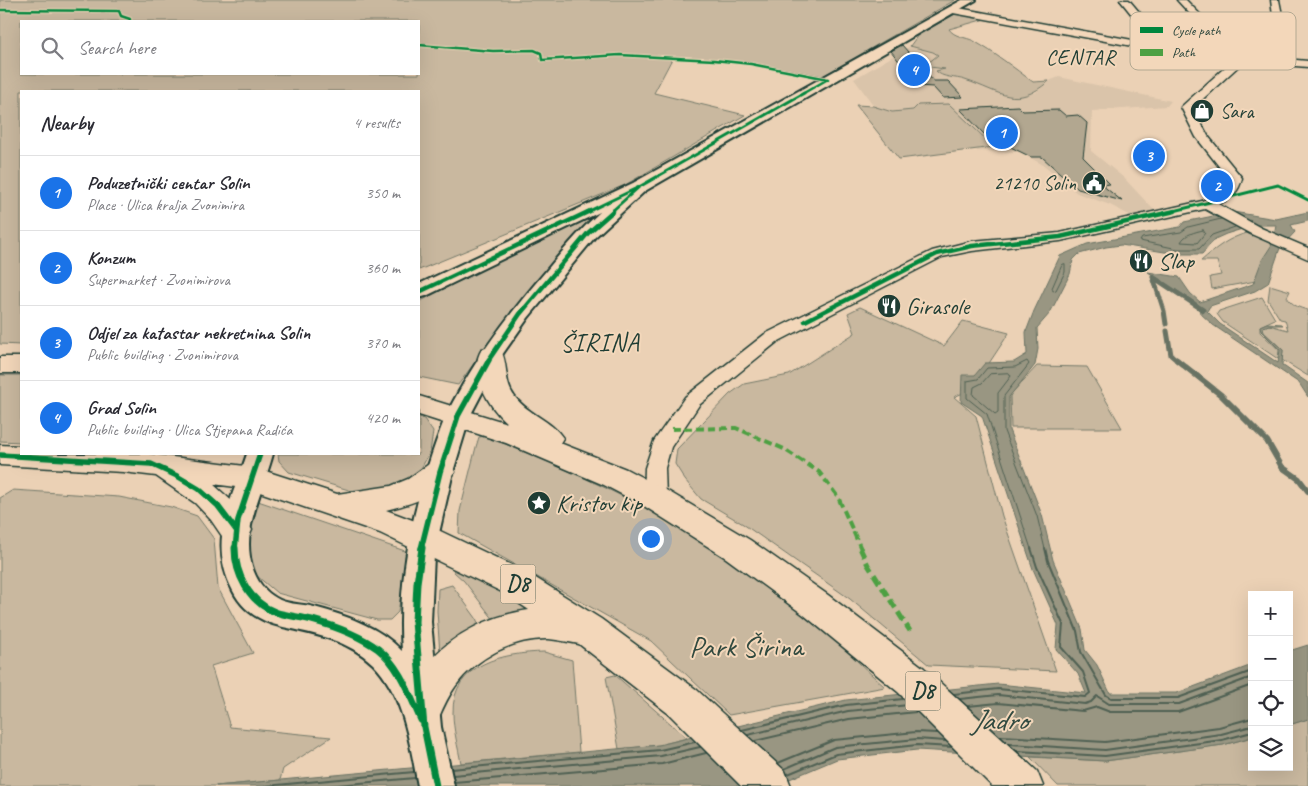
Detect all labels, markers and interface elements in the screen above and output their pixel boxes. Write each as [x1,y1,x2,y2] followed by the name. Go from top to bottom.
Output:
[1130,12,1296,70] legend
[20,20,420,75] search box
[1172,22,1221,39] text: Cycle path
[38,34,66,62] icon: search
[78,36,155,60] text: Search here
[1046,44,1118,70] district label: CENTAR
[1172,44,1196,61] text: Path
[898,51,930,89] pin: 4
[1189,98,1215,124] shop icon: Sara
[1220,99,1255,124] place label: Sara
[40,110,93,136] text: Nearby
[353,113,400,133] text: 4 results
[986,114,1018,152] pin: 1
[1133,137,1165,175] pin: 3
[1201,167,1233,205] pin: 2
[1081,170,1107,196] public building icon: 21210 Solin
[87,171,250,195] text: Poduzetnički centar Solin
[993,171,1077,196] place label: 21210 Solin
[52,183,60,203] text: 1
[366,183,400,203] text: 350 m
[87,195,244,215] text: Place · Ulica kralja Zvonimira
[87,246,135,270] text: Konzum
[1158,246,1196,276] place label: Slap
[1128,248,1154,274] restaurant icon: Slap
[52,258,60,278] text: 2
[366,258,400,278] text: 360 m
[87,270,230,290] text: Supermarket · Zvonimirova
[906,291,971,321] place label: Girasole
[876,293,902,319] restaurant icon: Girasole
[87,321,310,345] text: Odjel za katastar nekretnina Solin
[560,327,640,359] district label: ŠIRINA
[52,333,60,353] text: 3
[366,333,400,353] text: 370 m
[87,345,238,365] text: Public building · Zvonimirova
[87,396,156,420] text: Grad Solin
[52,408,60,428] text: 4
[366,408,400,428] text: 420 m
[87,420,292,440] text: Public building · Ulica Stjepana Radića
[556,488,644,518] place label: Kristov kip
[526,490,552,516] place icon: Kristov kip
[638,526,664,552] your location
[500,564,536,604] road number: D8
[1248,591,1293,771] map controls
[1248,591,1293,636] button: +
[689,628,806,665] park label: Park Širina
[1248,636,1293,681] button: −
[906,671,940,710] road number: D8
[1248,681,1293,726] button: locate
[968,701,1032,739] water label: Jadro
[1248,726,1293,771] button: layers

